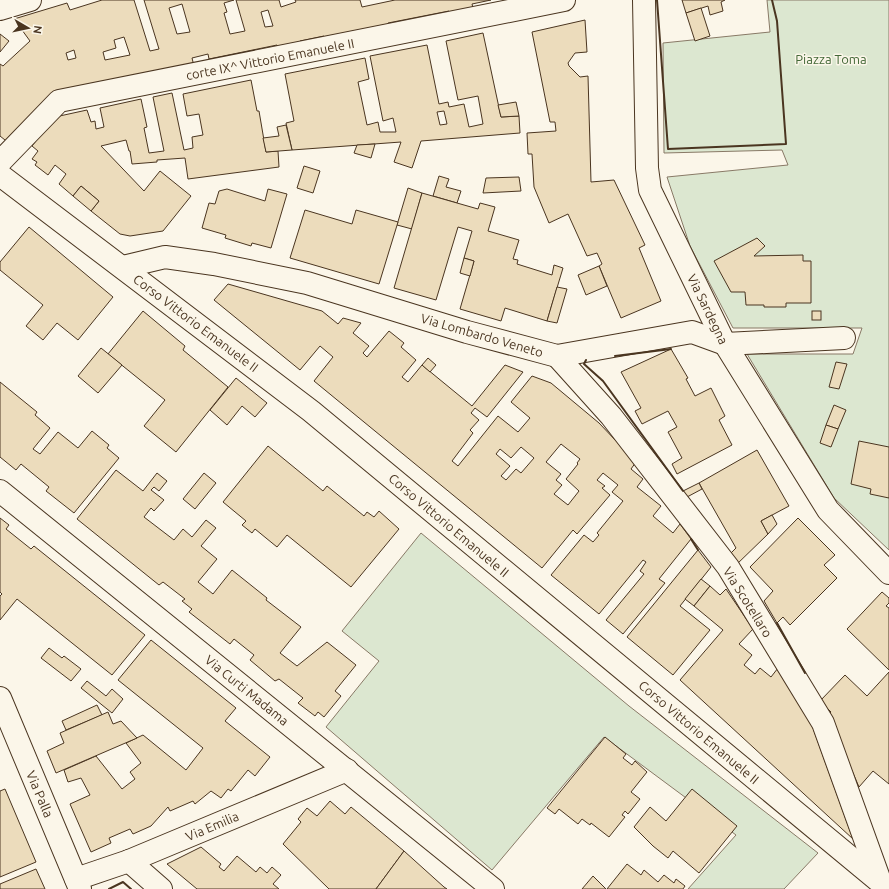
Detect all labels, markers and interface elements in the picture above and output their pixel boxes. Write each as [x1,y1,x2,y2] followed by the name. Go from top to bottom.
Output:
[8,8,48,48] north arrow
[31,25,44,35] text: N
[185,36,355,82] street label: corte IX^ Vittorio Emanuele II
[795,52,867,66] park label: Piazza Toma
[131,272,261,374] street label: Corso Vittorio Emanuele II
[685,272,731,346] street label: Via Sardegna
[419,311,545,359] street label: Via Lombardo Veneto
[386,471,512,579] street label: Corso Vittorio Emanuele II
[721,564,775,640] street label: Via Scotellaro
[203,652,291,728] street label: Via Curti Madama
[636,678,762,786] street label: Corso Vittorio Emanuele II
[24,769,56,819] street label: Via Palla
[183,809,241,843] street label: Via Emilia

